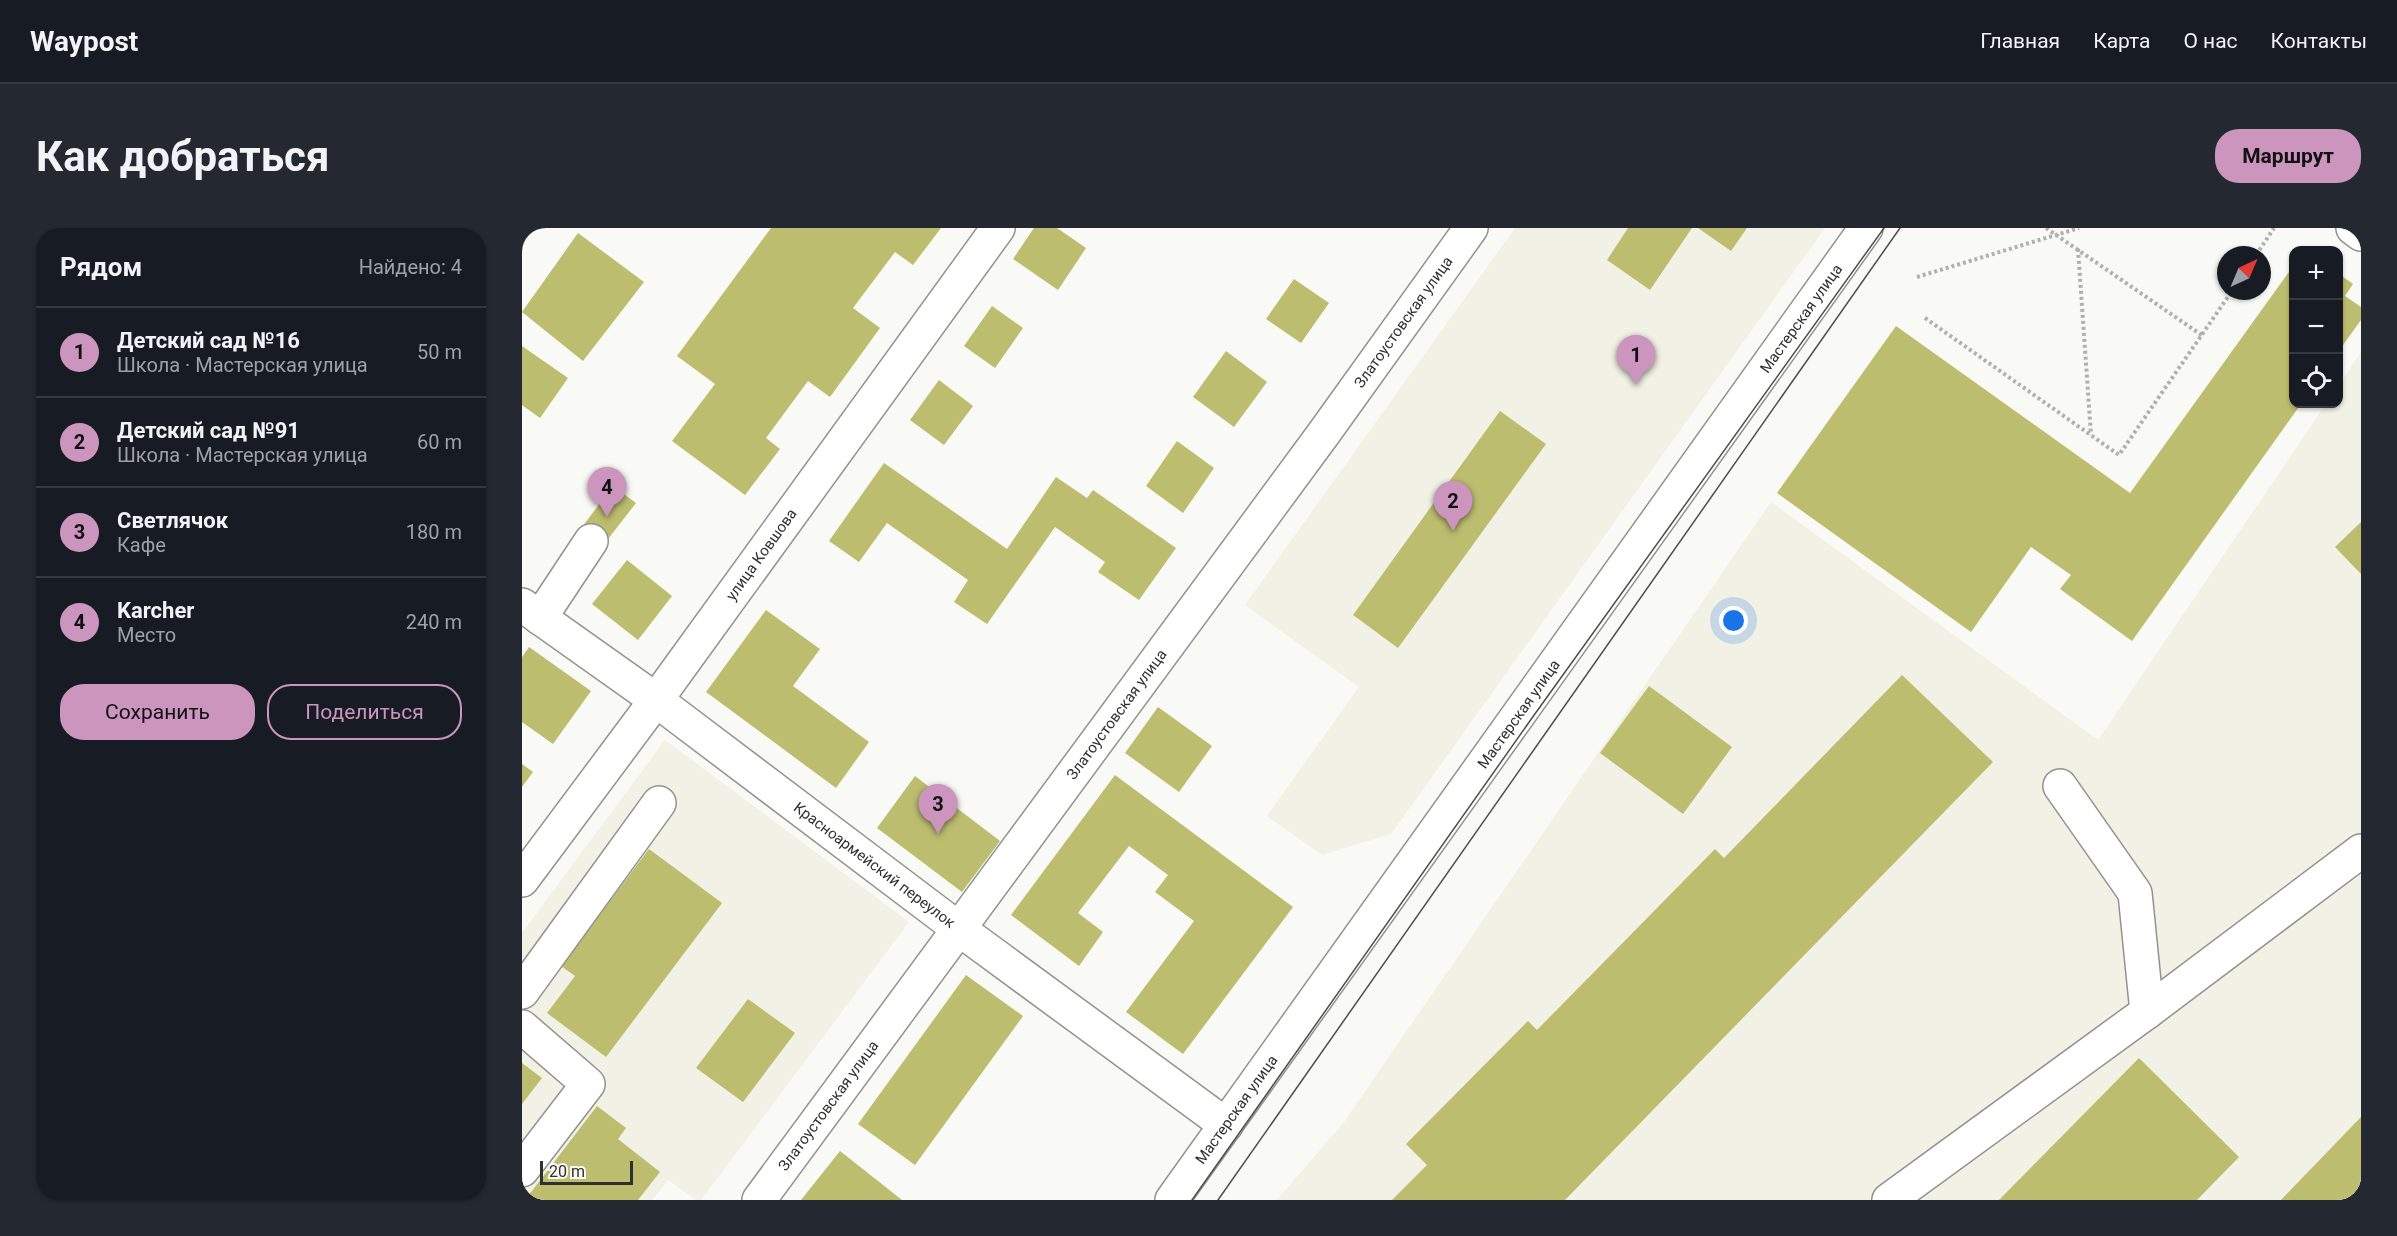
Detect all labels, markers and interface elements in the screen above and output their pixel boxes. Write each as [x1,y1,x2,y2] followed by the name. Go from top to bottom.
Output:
[30,25,138,58] text: Waypost
[1980,29,2060,53] text: Главная
[2093,29,2150,53] text: Карта
[2183,29,2238,53] text: О нас
[2271,29,2367,53] text: Контакты
[2215,129,2361,183] button: Маршрут
[36,132,330,181] text: Как добраться
[2217,246,2271,300] north arrow
[2289,246,2343,408] map controls
[2289,246,2343,300] button: +
[60,252,142,282] text: Рядом
[1350,253,1457,391] street label: Златоустовская улица
[359,255,462,279] text: Найдено: 4
[1756,261,1846,377] street label: Мастерская улица
[2289,300,2343,354] button: −
[117,328,300,353] text: Детский сад №16
[1616,336,1656,385] pin: 1
[74,340,85,364] text: 1
[417,340,462,364] text: 50 m
[117,353,368,377] text: Школа · Мастерская улица
[2289,354,2343,408] button: locate
[117,418,300,443] text: Детский сад №91
[74,430,85,454] text: 2
[417,430,462,454] text: 60 m
[117,443,368,467] text: Школа · Мастерская улица
[588,468,626,517] pin: 4
[1434,482,1472,531] pin: 2
[722,505,801,604] street label: улица Ковшова
[117,508,228,533] text: Светлячок
[74,520,85,544] text: 3
[406,520,462,544] text: 180 m
[117,533,166,557] text: Кафе
[117,598,194,623] text: Karcher
[1719,606,1748,635] your location
[74,610,85,634] text: 4
[406,610,462,634] text: 240 m
[117,623,176,647] text: Место
[1063,646,1171,783] street label: Златоустовская улица
[1474,656,1564,772] street label: Мастерская улица
[60,684,255,740] button: Сохранить
[267,684,462,740] button: Поделиться
[918,784,958,834] pin: 3
[790,798,959,932] street label: Красноармейский переулок
[775,1037,882,1174] street label: Златоустовская улица
[1192,1052,1281,1168] street label: Мастерская улица
[540,1158,633,1186] scale bar
[549,1162,585,1181] text: 20 m

